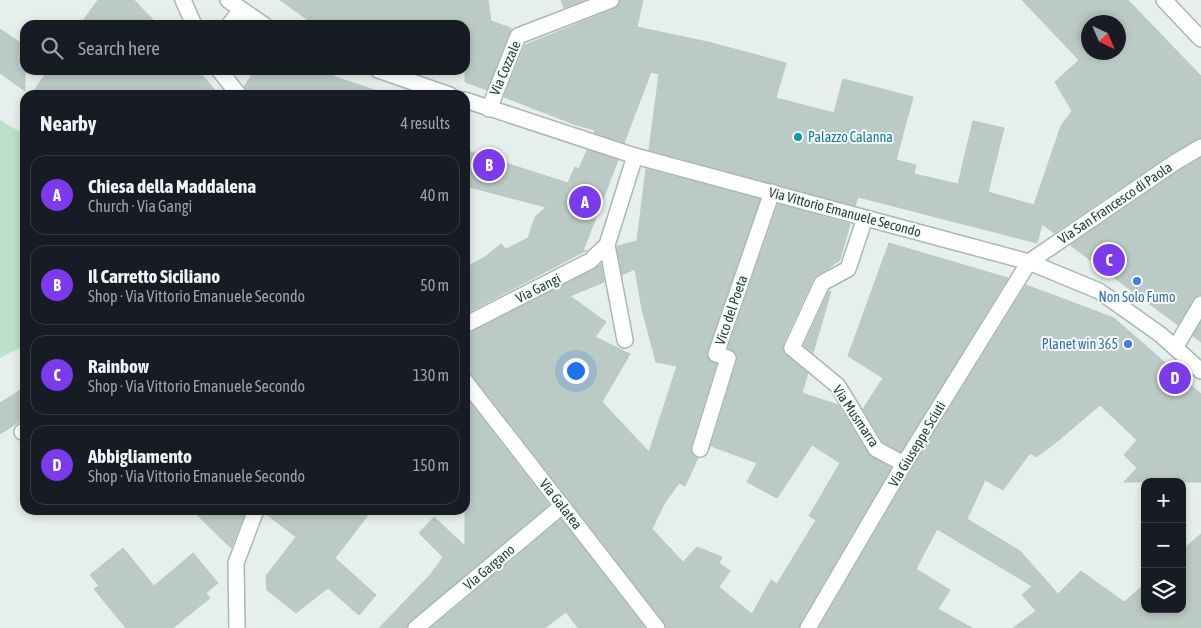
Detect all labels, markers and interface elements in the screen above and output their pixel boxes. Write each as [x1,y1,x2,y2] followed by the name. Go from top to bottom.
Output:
[1081,15,1126,60] north arrow
[20,20,470,75] search box
[38,34,66,62] icon: search
[78,37,160,59] text: Search here
[486,38,524,98] street label: Via Cozzale
[40,111,96,135] text: Nearby
[400,114,450,132] text: 4 results
[808,129,893,145] place label: Palazzo Calanna
[792,131,804,143] marker: Palazzo Calanna
[473,146,505,184] pin: B
[1055,159,1175,247] street label: Via San Francesco di Paola
[88,175,256,197] text: Chiesa della Maddalena
[569,183,601,221] pin: A
[767,184,923,240] street label: Via Vittorio Emanuele Secondo
[53,186,61,204] text: A
[420,186,449,204] text: 40 m
[88,197,192,215] text: Church · Via Gangi
[1093,241,1125,279] pin: C
[88,265,220,287] text: Il Carretto Siciliano
[513,270,563,306] street label: Via Gangi
[712,273,750,347] street label: Vico del Poeta
[1131,275,1143,287] marker: Non Solo Fumo
[53,276,61,294] text: B
[420,276,449,294] text: 50 m
[88,287,305,305] text: Shop · Via Vittorio Emanuele Secondo
[1099,289,1176,305] place label: Non Solo Fumo
[1042,336,1118,352] place label: Planet win 365
[1122,338,1134,350] marker: Planet win 365
[88,355,149,377] text: Rainbow
[563,358,589,384] your location
[1159,359,1191,397] pin: D
[53,366,61,384] text: C
[413,366,449,384] text: 130 m
[88,377,305,395] text: Shop · Via Vittorio Emanuele Secondo
[830,382,882,450] street label: Via Musmarra
[885,398,949,490] street label: Via Giuseppe Sciuti
[88,445,192,467] text: Abbigliamento
[53,456,61,474] text: D
[413,456,449,474] text: 150 m
[88,467,305,485] text: Shop · Via Vittorio Emanuele Secondo
[536,476,586,532] street label: Via Galatea
[1141,478,1186,613] map controls
[1141,478,1186,523] button: +
[1141,523,1186,568] button: −
[460,541,518,593] street label: Via Gargano
[1141,568,1186,613] button: layers

